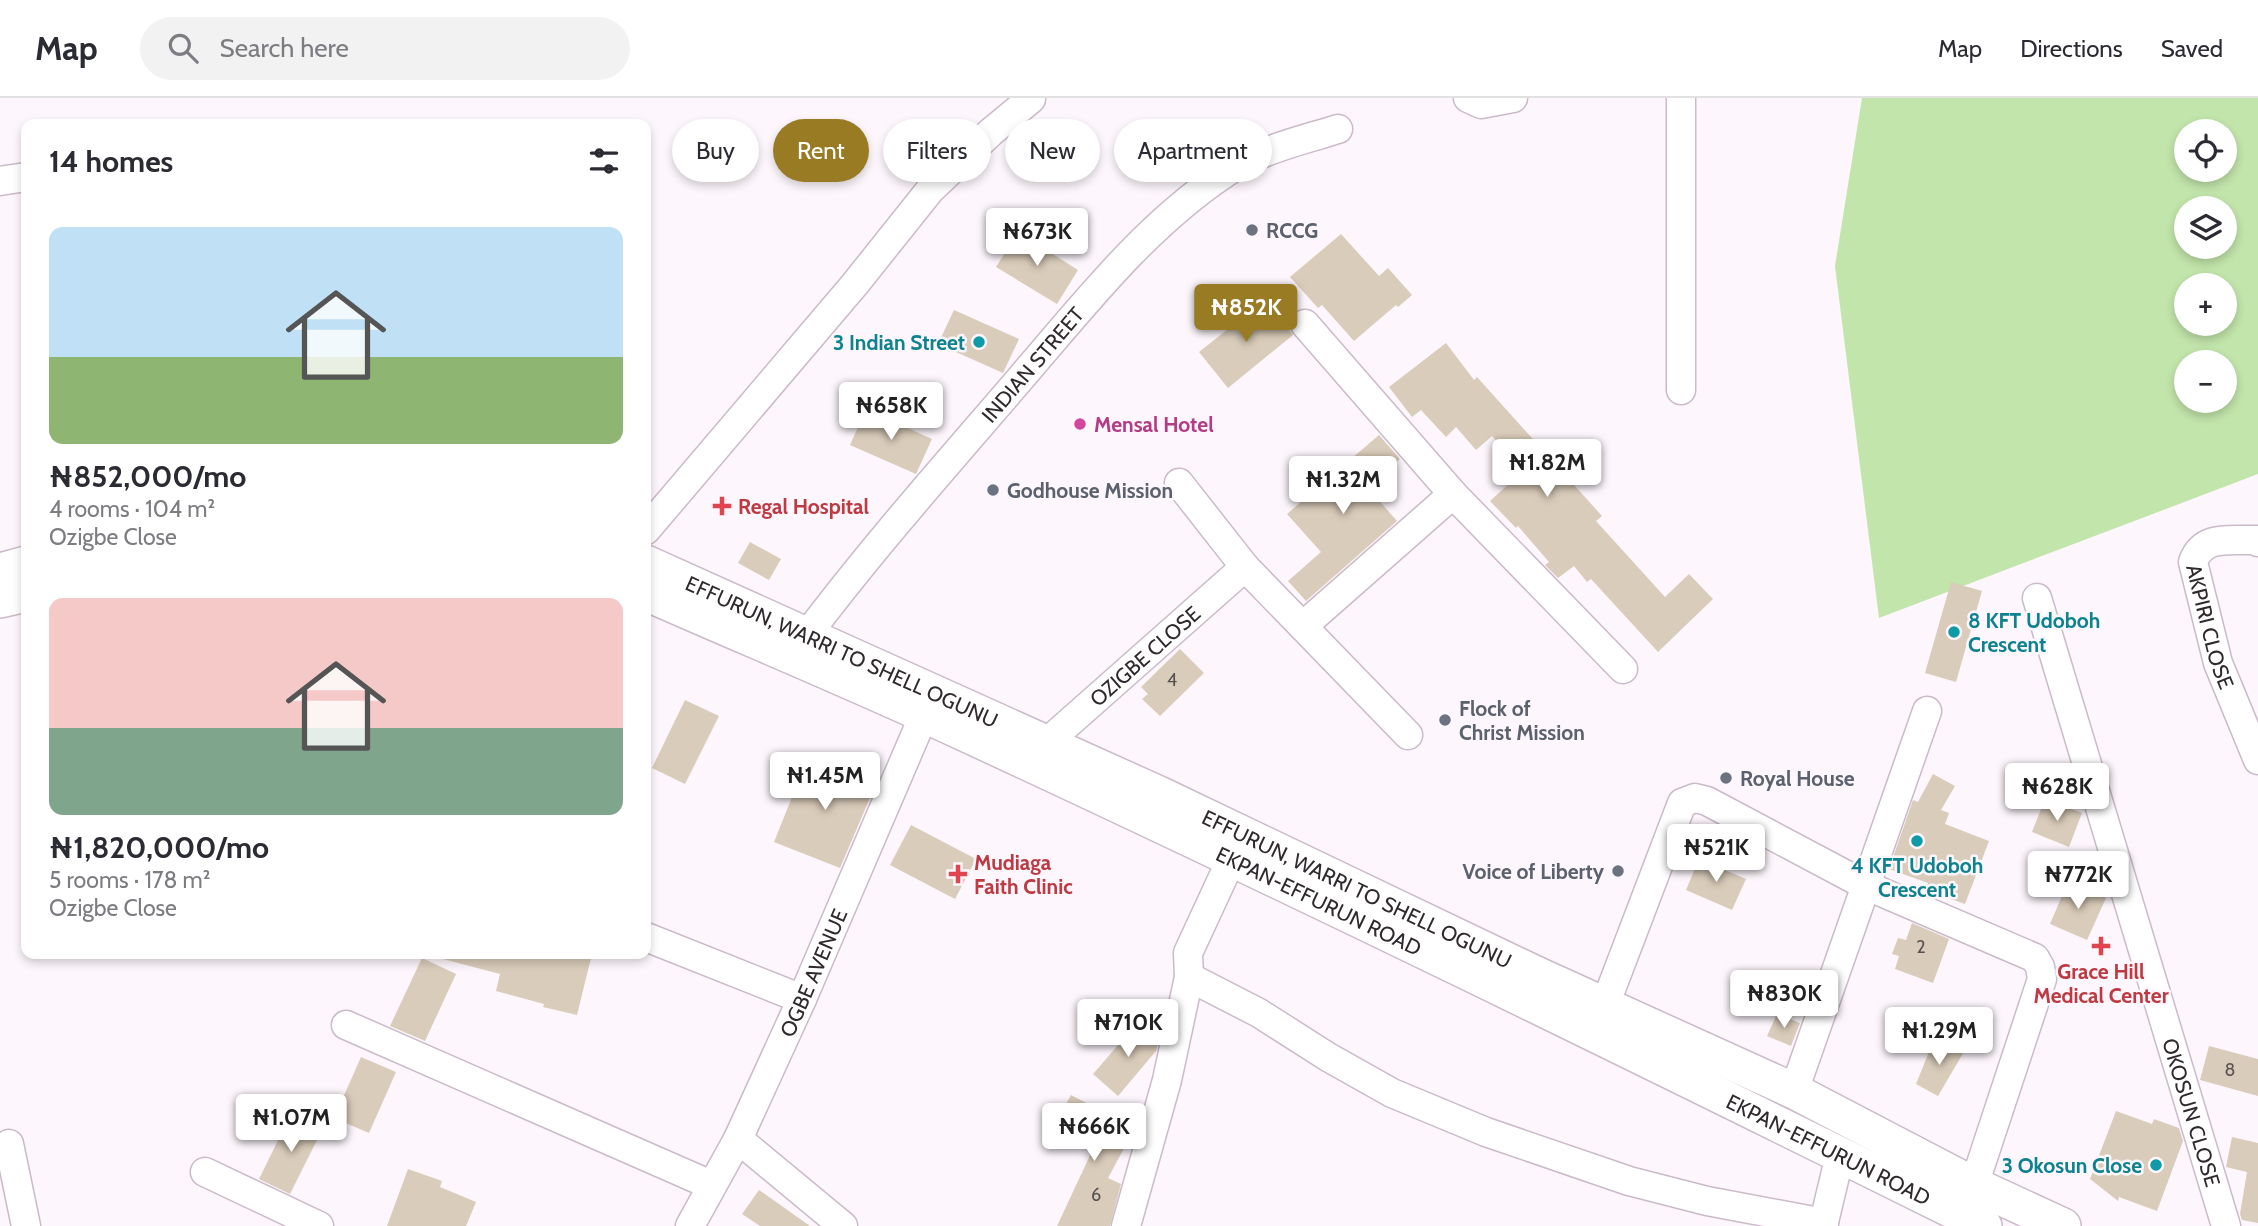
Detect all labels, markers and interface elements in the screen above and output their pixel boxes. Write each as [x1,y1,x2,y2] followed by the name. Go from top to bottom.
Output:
[140,17,630,80] search box
[35,28,98,68] text: Map
[164,29,202,67] icon: search
[220,32,349,64] text: Search here
[1938,34,1982,63] text: Map
[2020,34,2123,63] text: Directions
[2161,34,2223,63] text: Saved
[672,119,759,182] chip: Buy
[773,119,869,182] chip: Rent
[883,119,991,182] chip: Filters
[1005,119,1100,182] chip: New
[1114,119,1272,182] chip: Apartment
[2174,119,2237,413] map controls
[2174,119,2237,182] button: locate
[585,142,623,180] icon: filters
[49,143,173,180] text: 14 homes
[2174,196,2237,259] button: layers
[988,208,1086,268] pin: ₦673K
[1002,217,1072,245] text: ₦673K
[1266,218,1318,243] place label: RCCG
[1244,222,1260,238] marker: RCCG
[273,272,399,398] icon: home
[2174,273,2237,336] button: +
[1197,285,1295,344] pin: ₦852K
[1210,293,1282,321] text: ₦852K
[976,302,1088,427] street label: INDIAN STREET
[833,330,965,355] place label: 3 Indian Street
[971,334,987,350] marker: 3 Indian Street
[2174,350,2237,413] button: −
[842,382,940,442] pin: ₦658K
[855,391,927,419] text: ₦658K
[1094,412,1214,437] place label: Mensal Hotel
[1072,416,1088,432] marker: Mensal Hotel
[1490,440,1604,499] pin: ₦1.82M
[1508,448,1586,476] text: ₦1.82M
[1286,456,1400,516] pin: ₦1.32M
[49,458,246,495] text: ₦852,000/mo
[1305,465,1381,493] text: ₦1.32M
[1007,478,1173,503] place label: Godhouse Mission
[985,482,1001,498] marker: Godhouse Mission
[738,494,869,519] place label: Regal Hospital
[49,495,215,523] text: 4 rooms · 104 m²
[712,496,732,516] marker: Regal Hospital
[49,523,177,551] text: Ozigbe Close
[2182,562,2240,692] street label: AKPIRI CLOSE
[682,570,1002,732] street label: EFFURUN, WARRI TO SHELL OGUNU
[1084,601,1205,711] street label: OZIGBE CLOSE
[1968,608,2100,657] place label: 8 KFT Udoboh Crescent
[1946,624,1962,640] marker: 8 KFT Udoboh Crescent
[273,643,399,769] icon: home
[1167,669,1177,691] house number: 4
[1459,696,1585,745] place label: Flock of Christ Mission
[1437,712,1453,728] marker: Flock of Christ Mission
[768,752,882,812] pin: ₦1.45M
[786,761,864,789] text: ₦1.45M
[2008,764,2106,823] pin: ₦628K
[1740,766,1855,791] place label: Royal House
[1718,770,1734,786] marker: Royal House
[2021,772,2093,800] text: ₦628K
[1198,804,1516,973] street label: EFFURUN, WARRI TO SHELL OGUNU
[1667,824,1765,884] pin: ₦521K
[49,829,269,866] text: ₦1,820,000/mo
[1683,833,1749,861] text: ₦521K
[1909,833,1925,849] marker: 4 KFT Udoboh Crescent
[1212,841,1426,960] street label: EKPAN-EFFURUN ROAD
[974,850,1073,899] place label: Mudiaga Faith Clinic
[2029,852,2127,911] pin: ₦772K
[1851,853,1983,902] place label: 4 KFT Udoboh Crescent
[1463,859,1605,884] place label: Voice of Liberty
[2044,860,2112,888] text: ₦772K
[1610,863,1626,879] marker: Voice of Liberty
[948,864,968,884] marker: Mudiaga Faith Clinic
[49,866,210,894] text: 5 rooms · 178 m²
[49,894,177,922] text: Ozigbe Close
[774,905,852,1041] street label: OGBE AVENUE
[1916,936,1926,958] house number: 2
[2091,936,2111,956] marker: Grace Hill Medical Center
[2033,959,2169,1008] place label: Grace Hill Medical Center
[1735,970,1833,1030] pin: ₦830K
[1746,979,1822,1007] text: ₦830K
[1079,1000,1177,1059] pin: ₦710K
[1882,1007,1996,1067] pin: ₦1.29M
[1093,1008,1163,1036] text: ₦710K
[1901,1016,1977,1044] text: ₦1.29M
[2158,1035,2226,1189] street label: OKOSUN CLOSE
[2225,1059,2235,1081] house number: 8
[1722,1088,1935,1210] street label: EKPAN-EFFURUN ROAD
[234,1094,348,1154] pin: ₦1.07M
[252,1103,330,1131] text: ₦1.07M
[1045,1104,1143,1163] pin: ₦666K
[1058,1112,1130,1140] text: ₦666K
[2002,1153,2142,1178] place label: 3 Okosun Close
[2148,1157,2164,1173] marker: 3 Okosun Close
[1091,1184,1101,1206] house number: 6

